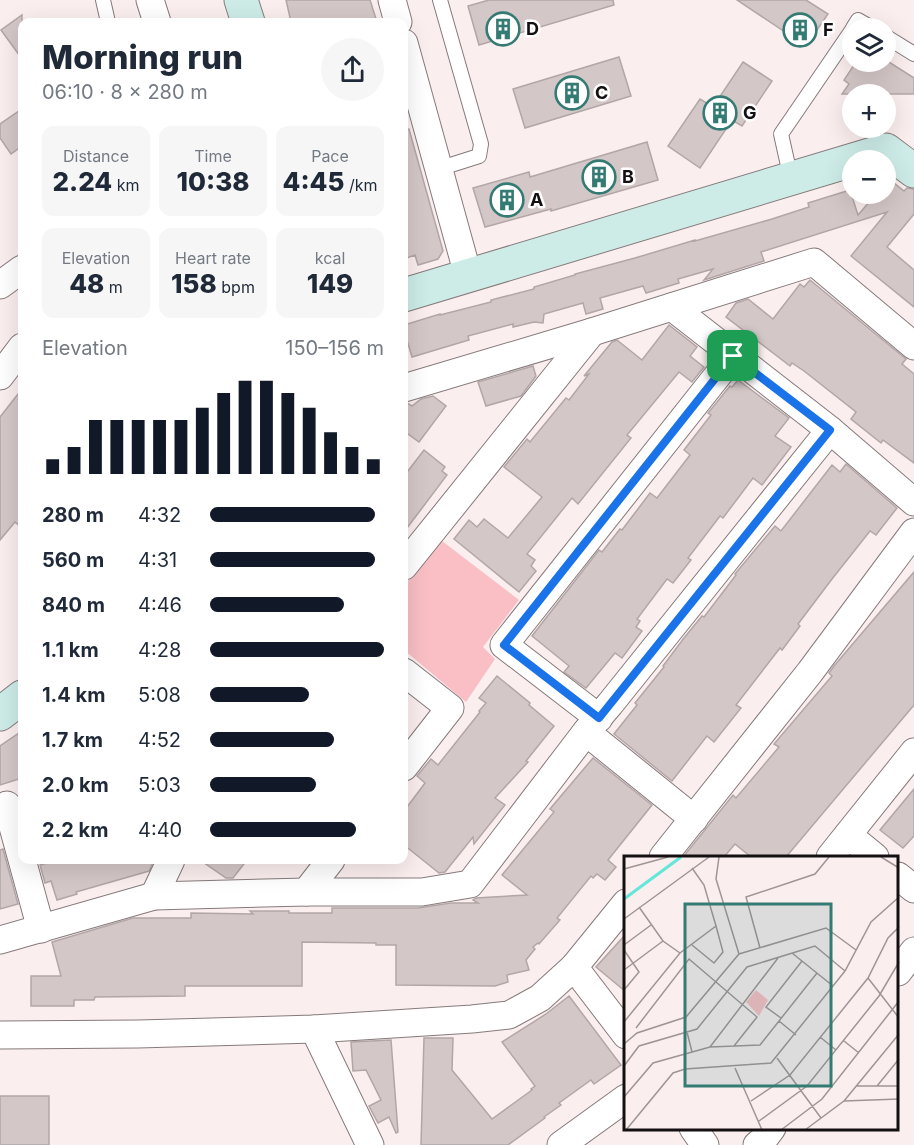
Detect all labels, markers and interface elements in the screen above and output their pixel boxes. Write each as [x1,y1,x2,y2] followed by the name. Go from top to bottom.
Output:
[485,11,521,47] building icon: D
[782,12,818,48] building icon: F
[526,18,539,39] place label: D
[842,18,896,204] map controls
[842,18,896,72] button: layers
[823,19,834,40] place label: F
[42,37,243,77] text: Morning run
[321,38,384,101] button: share
[554,75,590,111] building icon: C
[42,80,208,104] text: 06:10 · 8 × 280 m
[595,82,608,103] place label: C
[842,84,896,138] button: +
[702,95,738,131] building icon: G
[743,102,757,123] place label: G
[63,146,129,166] text: Distance
[194,146,232,166] text: Time
[311,146,349,166] text: Pace
[842,150,896,204] button: −
[581,159,617,195] building icon: B
[52,166,112,197] text: 2.24
[177,166,249,197] text: 10:38
[283,166,344,197] text: 4:45
[622,166,634,187] place label: B
[112,175,140,195] text: km
[344,175,377,195] text: /km
[489,182,525,218] building icon: A
[530,189,543,210] place label: A
[62,248,130,268] text: Elevation
[175,248,251,268] text: Heart rate
[315,248,345,268] text: kcal
[69,268,104,299] text: 48
[171,268,217,299] text: 158
[307,268,353,299] text: 149
[104,277,123,297] text: m
[217,277,255,297] text: bpm
[707,330,758,381] pin
[42,336,128,360] text: Elevation
[285,336,384,360] text: 150–156 m
[716,339,749,372] icon: arrive
[42,503,104,527] text: 280 m
[138,503,181,527] text: 4:32
[42,548,104,572] text: 560 m
[138,548,177,572] text: 4:31
[42,593,105,617] text: 840 m
[138,593,182,617] text: 4:46
[42,638,99,662] text: 1.1 km
[138,638,181,662] text: 4:28
[42,683,105,707] text: 1.4 km
[138,683,181,707] text: 5:08
[42,728,103,752] text: 1.7 km
[138,728,181,752] text: 4:52
[42,773,109,797] text: 2.0 km
[138,773,181,797] text: 5:03
[42,818,108,842] text: 2.2 km
[138,818,182,842] text: 4:40
[624,856,899,1130] inset map

